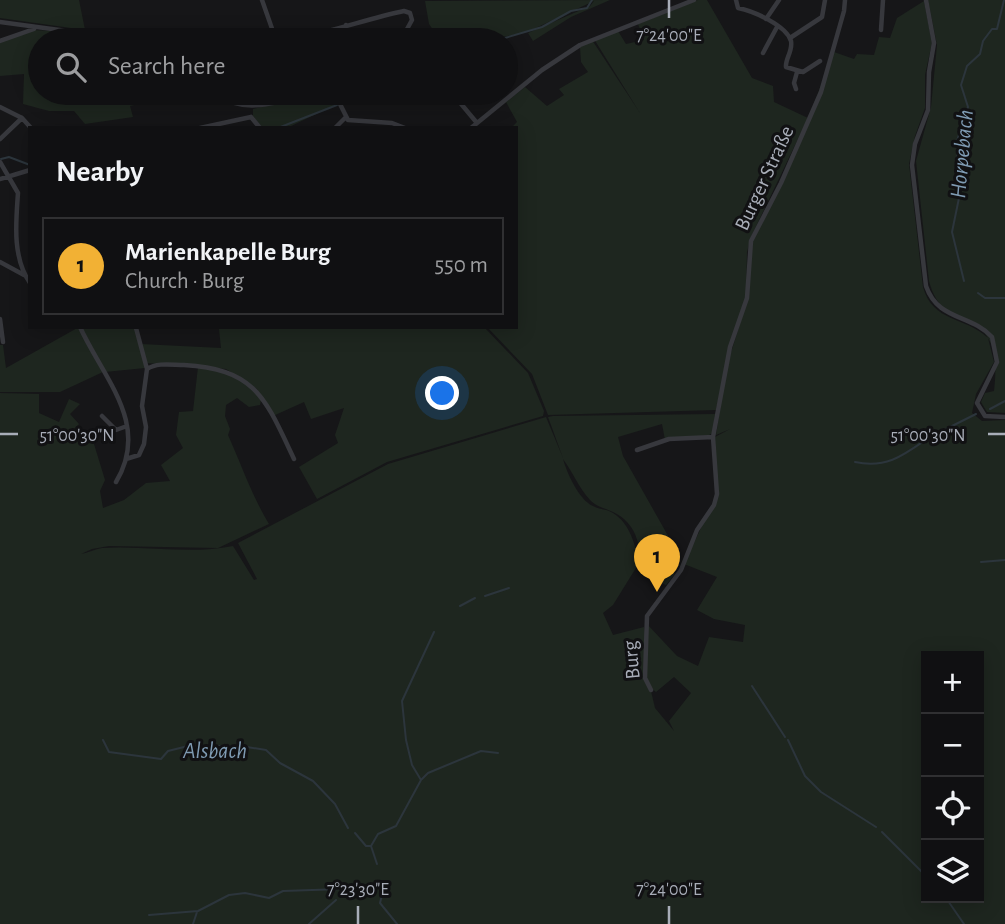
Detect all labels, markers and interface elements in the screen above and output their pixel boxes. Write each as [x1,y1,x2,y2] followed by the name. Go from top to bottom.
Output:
[636,27,702,45] text: 7°24'00"E
[28,28,518,105] search box
[52,48,90,86] icon: search
[108,53,226,79] text: Search here
[947,109,978,199] water label: Horpebach
[731,123,798,234] street label: Burger Straße
[56,157,144,187] text: Nearby
[125,239,331,265] text: Marienkapelle Burg
[77,254,85,277] text: 1
[434,254,488,277] text: 550 m
[125,270,244,293] text: Church · Burg
[425,376,459,410] your location
[39,427,115,445] text: 51°00'30"N
[890,427,966,445] text: 51°00'30"N
[634,534,680,592] pin: 1
[619,639,644,680] street label: Burg
[921,651,984,903] map controls
[921,651,984,714] button: +
[921,714,984,777] button: −
[182,740,247,763] water label: Alsbach
[921,777,984,840] button: locate
[921,840,984,903] button: layers
[327,881,389,899] text: 7°23'30"E
[636,881,702,899] text: 7°24'00"E

